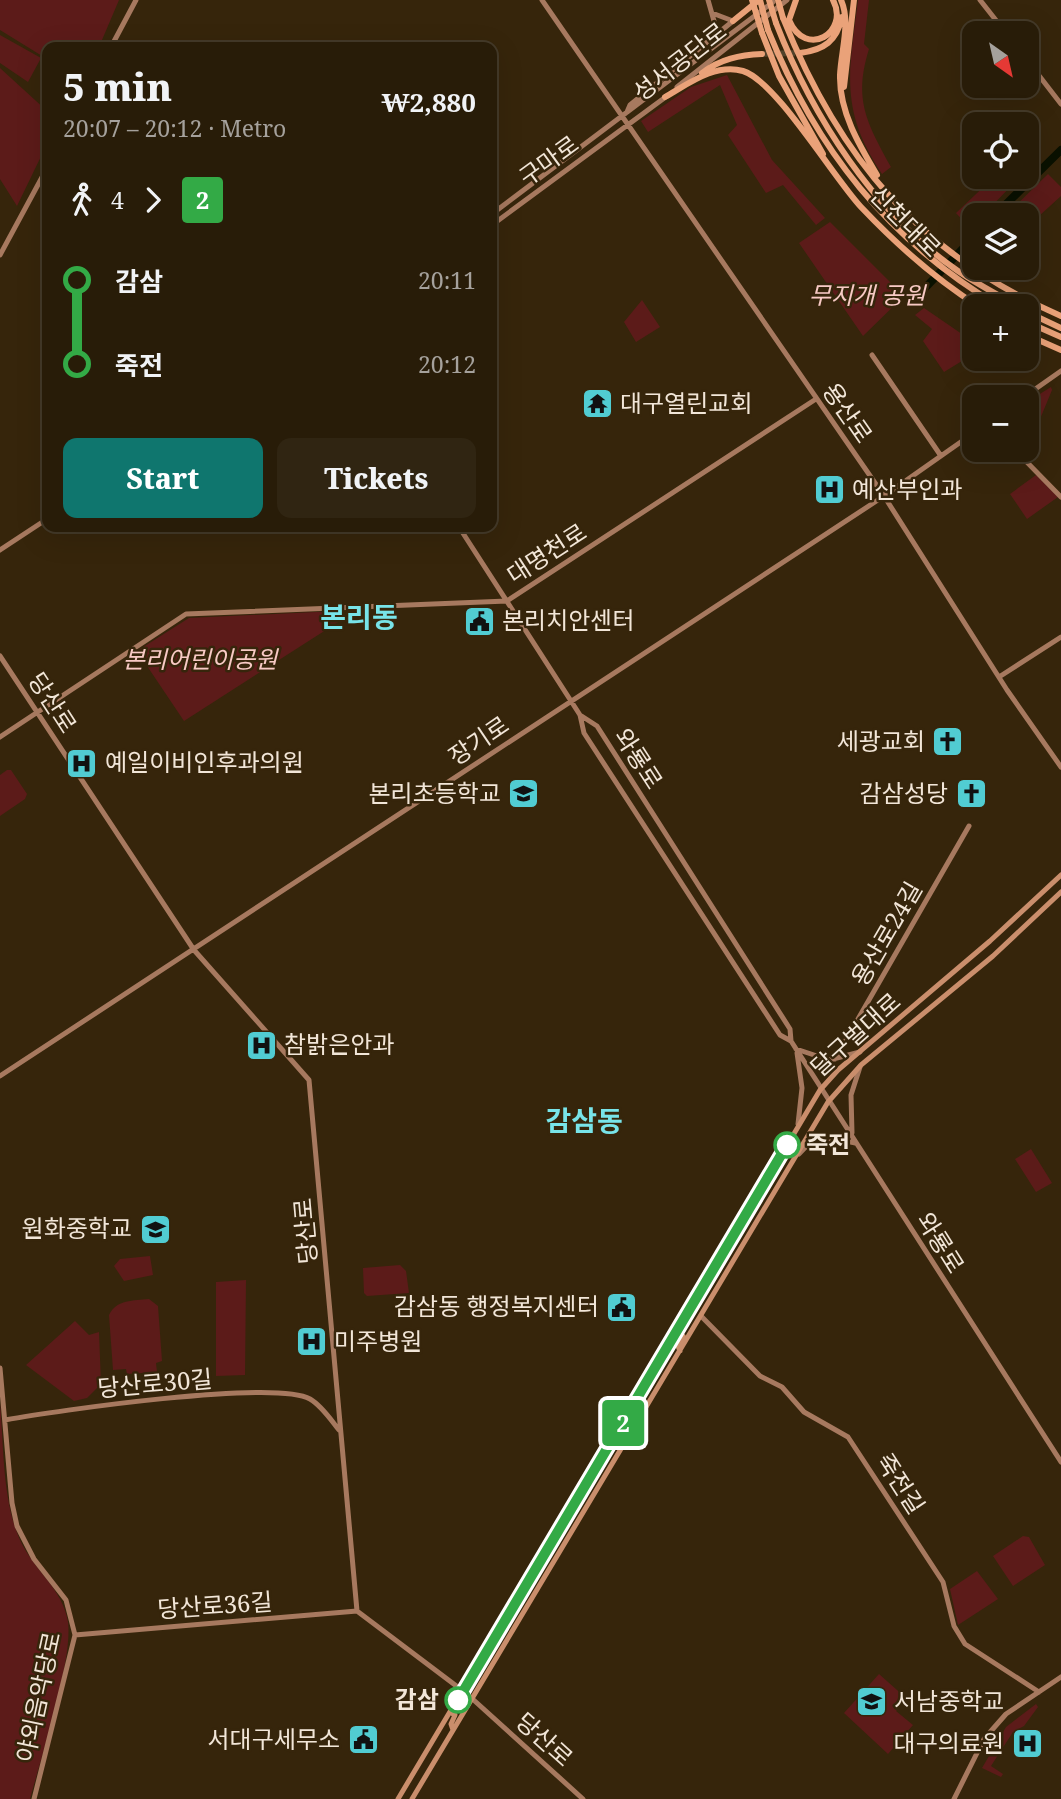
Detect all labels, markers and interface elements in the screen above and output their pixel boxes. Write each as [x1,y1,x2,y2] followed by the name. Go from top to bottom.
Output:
[625,14,733,108] street label: 성서공단로
[962,21,1040,98] north arrow
[962,21,1039,462] map controls
[63,60,172,112] text: 5 min
[382,84,476,120] text: ₩2,880
[63,112,286,144] text: 20:07 – 20:12 · Metro
[962,112,1039,189] button: locate
[512,127,585,193] street label: 구마로
[863,178,949,264] street label: 신천대로
[63,181,101,219] icon: walk
[134,181,172,219] icon: forward
[196,183,209,216] text: 2
[111,184,124,216] text: 4
[962,203,1039,280] button: layers
[115,263,163,299] text: 감삼
[418,264,476,296] text: 20:11
[809,278,927,311] park label: 무지개 공원
[962,294,1039,371] button: +
[115,347,163,383] text: 죽전
[418,348,476,380] text: 20:12
[816,376,881,449] street label: 용산로
[962,385,1039,462] button: −
[620,386,752,419] place label: 대구열린교회
[580,387,614,421] temple icon: 대구열린교회
[63,438,263,518] button: Start
[277,438,476,518] button: Tickets
[852,472,962,505] place label: 예산부인과
[812,473,846,507] hospital icon: 예산부인과
[500,515,592,591] street label: 대명천로
[320,597,398,635] district label: 본리동
[502,603,634,636] place label: 본리치안센터
[462,604,496,638] public building icon: 본리치안센터
[123,642,279,675] park label: 본리어린이공원
[21,665,85,739] street label: 당산로
[441,708,515,772] street label: 장기로
[607,721,671,795] street label: 와룡로
[837,724,925,757] place label: 세광교회
[931,725,965,759] church icon: 세광교회
[105,745,304,778] place label: 예일이비인후과의원
[65,746,99,780] hospital icon: 예일이비인후과의원
[369,776,501,809] place label: 본리초등학교
[860,776,948,809] place label: 감삼성당
[507,777,541,811] school or university icon: 본리초등학교
[954,777,988,811] church icon: 감삼성당
[843,875,929,991] street label: 용산로24길
[803,985,907,1083] street label: 달구벌대로
[284,1027,394,1060] place label: 참밝은안과
[244,1028,278,1062] hospital icon: 참밝은안과
[545,1101,623,1139] district label: 감삼동
[806,1127,850,1160] place label: 죽전
[774,1132,800,1158] marker: 죽전
[285,1197,324,1266] street label: 당산로
[910,1205,973,1279] street label: 와룡로
[22,1211,132,1244] place label: 원화중학교
[138,1212,172,1246] school or university icon: 원화중학교
[394,1289,599,1322] place label: 감삼동 행정복지센터
[605,1290,639,1324] public building icon: 감삼동 행정복지센터
[334,1324,422,1357] place label: 미주병원
[294,1325,328,1359] hospital icon: 미주병원
[96,1361,214,1404] street label: 당산로30길
[600,1400,646,1446] line badge: 2
[616,1406,630,1439] text: 2
[869,1446,933,1520] street label: 죽전길
[156,1584,273,1625] street label: 당산로36길
[8,1628,67,1765] street label: 야외음악당로
[395,1682,439,1715] place label: 감삼
[894,1684,1004,1717] place label: 서남중학교
[854,1685,888,1719] school or university icon: 서남중학교
[445,1687,471,1713] marker: 감삼
[509,1704,581,1773] street label: 당산로
[208,1722,340,1755] place label: 서대구세무소
[346,1723,380,1757] public building icon: 서대구세무소
[894,1726,1004,1759] place label: 대구의료원
[1010,1727,1044,1761] hospital icon: 대구의료원

